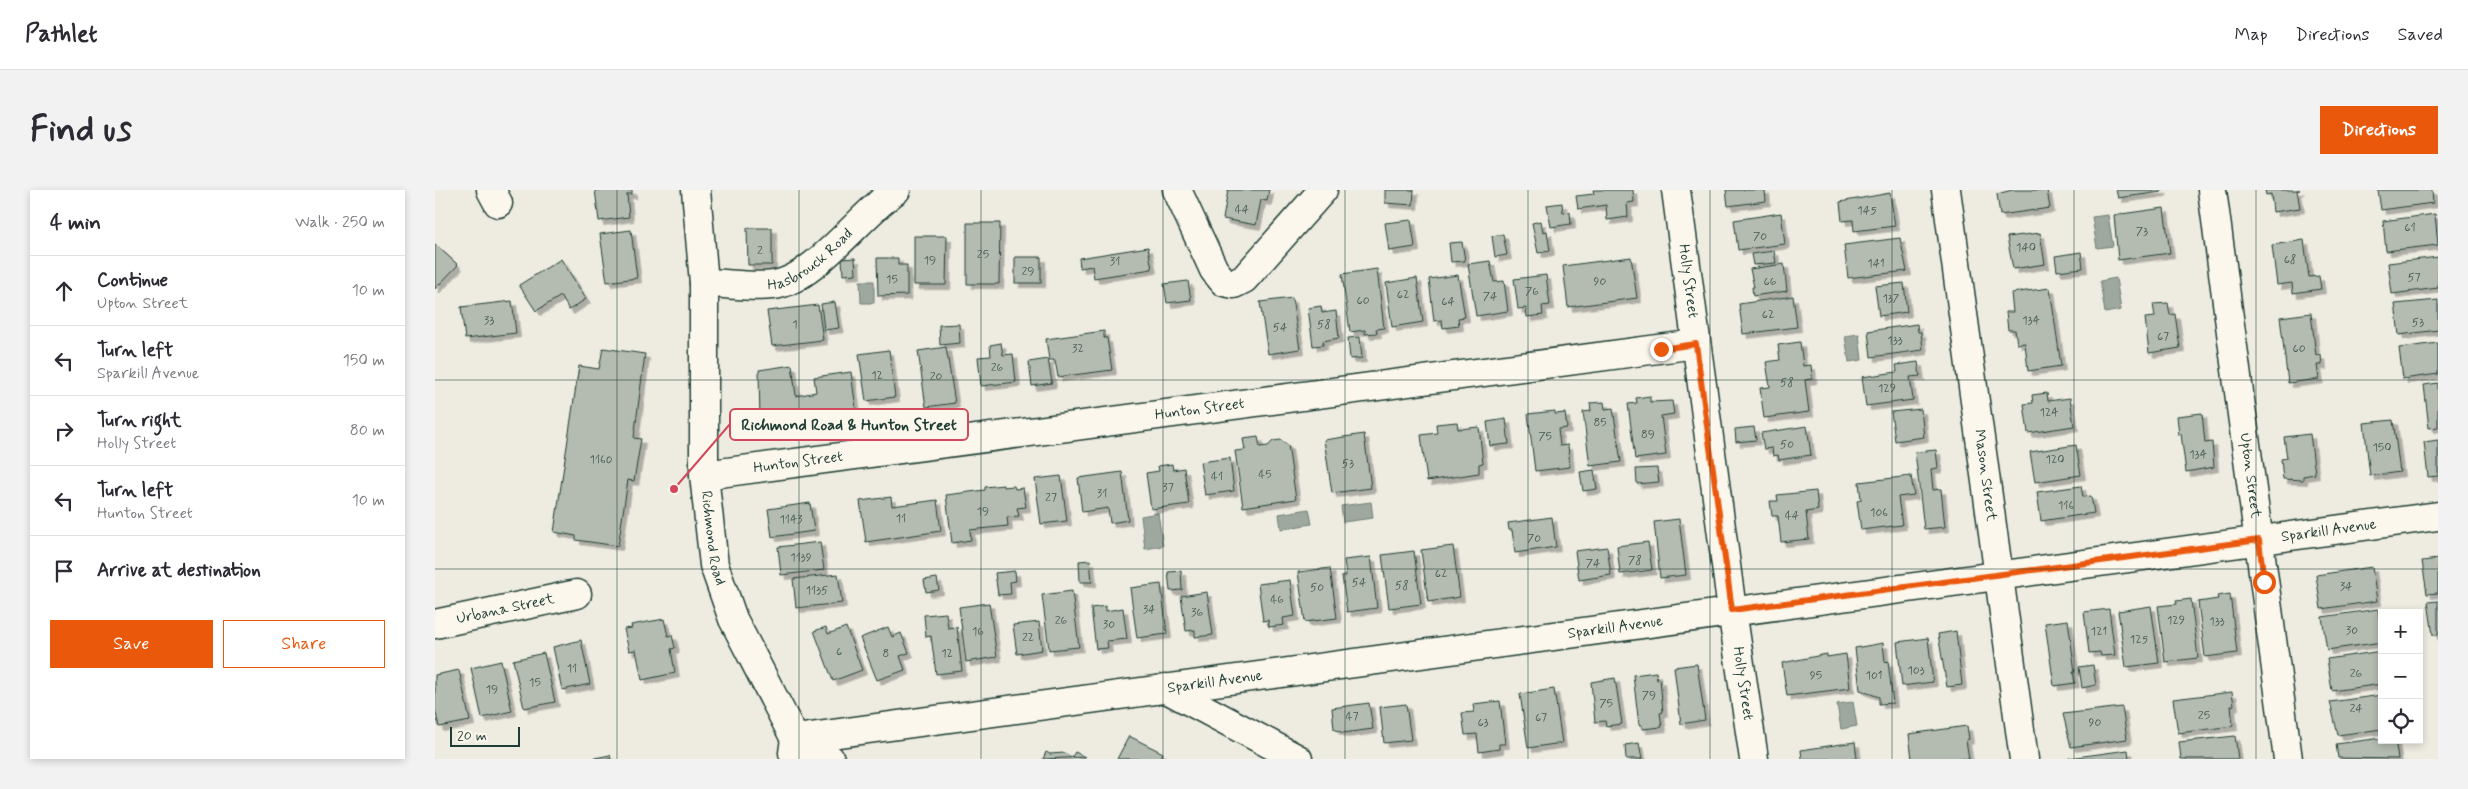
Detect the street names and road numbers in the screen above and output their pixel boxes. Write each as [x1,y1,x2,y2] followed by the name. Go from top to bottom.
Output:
[766,224,857,296] street label: Hasbrouck Road
[1673,243,1703,320] street label: Holly Street
[1154,394,1246,425] street label: Hunton Street
[1969,428,2001,523] street label: Mason Street
[2235,432,2266,519] street label: Upton Street
[752,447,844,478] street label: Hunton Street
[696,490,730,588] street label: Richmond Road
[2280,514,2378,547] street label: Sparkill Avenue
[455,589,556,629] street label: Urbana Street
[1566,611,1664,644] street label: Sparkill Avenue
[1728,645,1758,722] street label: Holly Street
[1166,666,1264,698] street label: Sparkill Avenue

